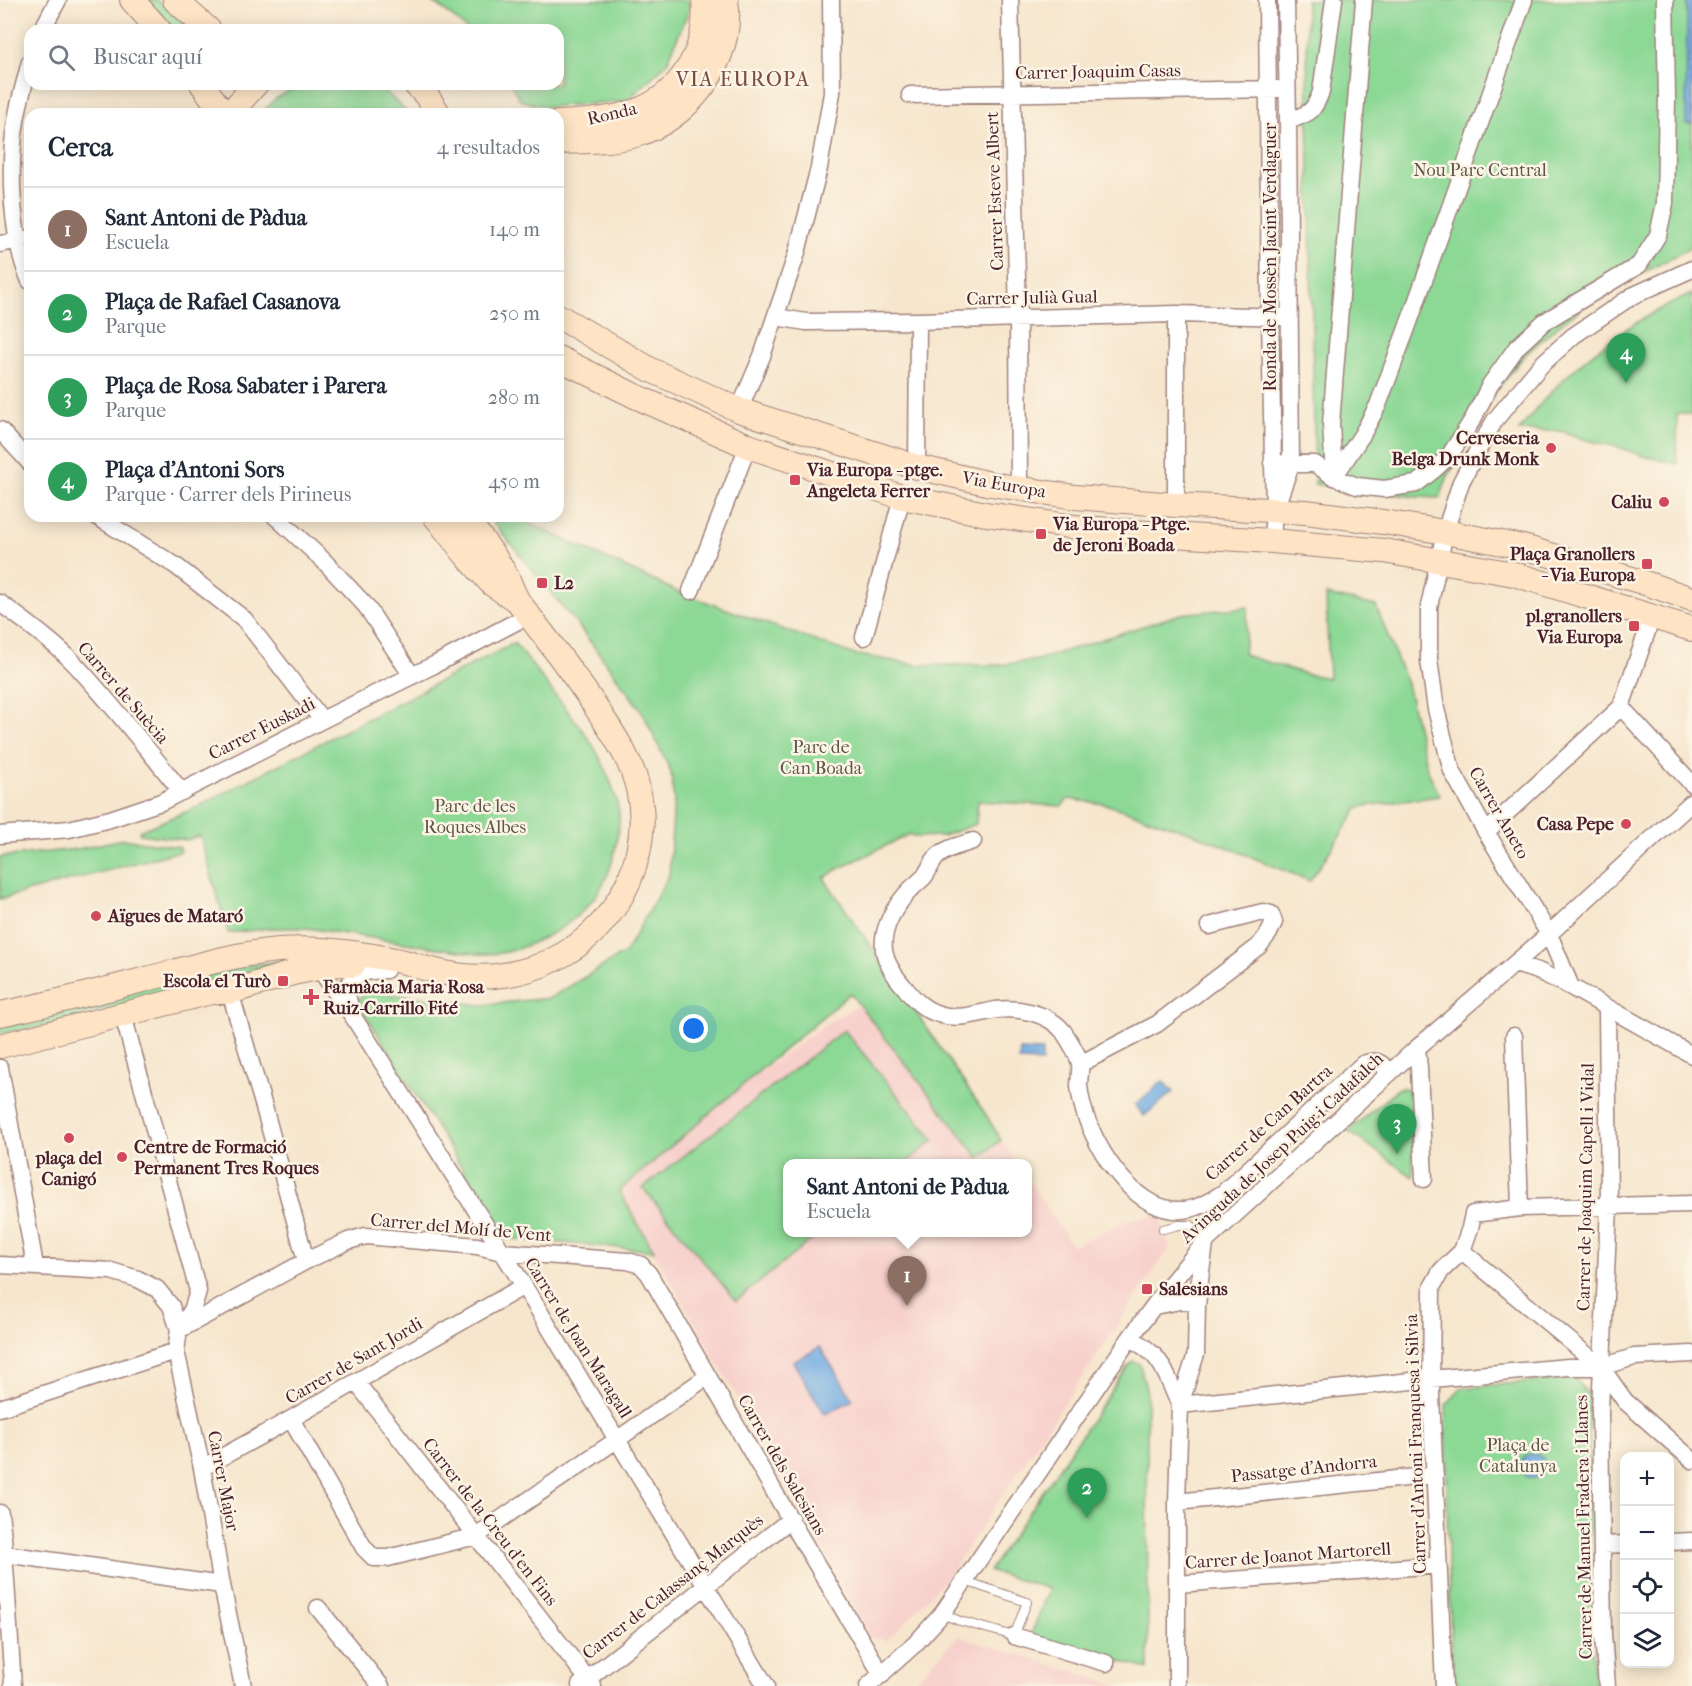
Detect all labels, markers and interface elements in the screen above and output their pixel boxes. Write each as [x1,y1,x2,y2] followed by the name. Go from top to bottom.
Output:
[24,24,564,90] search box
[45,41,78,74] icon: search
[93,44,202,70] text: Buscar aquí
[1015,60,1181,84] street label: Carrer Joaquim Casas
[675,68,810,91] district label: VIA EUROPA
[585,98,640,130] street label: Ronda
[982,110,1008,271] street label: Carrer Esteve Albert
[1260,122,1281,391] street label: Ronda de Mossèn Jacint Verdaguer
[48,132,113,163] text: Cerca
[437,136,540,159] text: 4 resultados
[1413,160,1547,181] park label: Nou Parc Central
[105,205,307,231] text: Sant Antoni de Pàdua
[64,218,71,241] text: 1
[489,218,540,241] text: 140 m
[105,231,169,254] text: Escuela
[966,286,1098,310] street label: Carrer Julià Gual
[105,289,340,315] text: Plaça de Rafael Casanova
[62,302,73,325] text: 2
[489,302,540,325] text: 250 m
[105,315,166,338] text: Parque
[1606,334,1646,383] pin: 4
[105,373,387,399] text: Plaça de Rosa Sabater i Parera
[63,386,72,409] text: 3
[488,386,540,409] text: 280 m
[105,399,166,422] text: Parque
[1392,428,1540,470] place label: Cerveseria Belga Drunk Monk
[1544,441,1558,455] marker: Cerveseria Belga Drunk Monk
[105,457,284,483] text: Plaça d'Antoni Sors
[806,460,943,502] place label: Via Europa - ptge. Angeleta Ferrer
[959,467,1048,503] street label: Via Europa
[62,470,73,493] text: 4
[488,470,540,493] text: 450 m
[788,473,802,487] marker: Via Europa - ptge. Angeleta Ferrer
[105,483,351,506] text: Parque · Carrer dels Pirineus
[1611,492,1653,513] place label: Caliu
[1657,495,1671,509] marker: Caliu
[1052,514,1190,556] place label: Via Europa - Ptge. de Jeroni Boada
[1034,527,1048,541] marker: Via Europa - Ptge. de Jeroni Boada
[1510,544,1636,586] place label: Plaça Granollers - Via Europa
[1640,557,1654,571] marker: Plaça Granollers - Via Europa
[554,573,574,594] place label: L2
[535,576,549,590] marker: L2
[1525,606,1623,648] place label: pl.granollers Via Europa
[1627,619,1641,633] marker: pl.granollers Via Europa
[73,638,173,749] street label: Carrer de Suècia
[205,693,319,765] street label: Carrer Euskadi
[780,737,863,779] park label: Parc de Can Boada
[1464,763,1534,863] street label: Carrer Aneto
[424,796,527,838] park label: Parc de les Roques Albes
[1537,814,1614,835] place label: Casa Pepe
[1619,817,1633,831] marker: Casa Pepe
[107,906,243,927] place label: Aïgues de Mataró
[89,909,103,923] marker: Aïgues de Mataró
[163,971,271,992] place label: Escola el Turò
[276,974,290,988] marker: Escola el Turò
[322,977,485,1019] place label: Farmàcia Maria Rosa Ruiz-Carrillo Fité
[304,990,318,1004] marker: Farmàcia Maria Rosa Ruiz-Carrillo Fité
[679,1014,708,1043] your location
[1175,1048,1388,1248] street label: Avinguda de Josep Puig i Cadafalch
[1201,1060,1337,1186] street label: Carrer de Can Bartra
[1573,1063,1599,1311] street label: Carrer de Joaquim Capell i Vidal
[1378,1104,1416,1154] pin: 3
[62,1131,76,1145] marker: plaça del Canigó
[134,1137,319,1179] place label: Centre de Formació Permanent Tres Roques
[35,1148,103,1190] place label: plaça del Canigó
[115,1150,129,1164] marker: Centre de Formació Permanent Tres Roques
[783,1159,1032,1237] popup
[807,1174,1008,1200] text: Sant Antoni de Pàdua
[807,1200,871,1223] text: Escuela
[370,1210,553,1246] street label: Carrer del Molí de Vent
[520,1254,636,1422] street label: Carrer de Joan Maragall
[888,1256,926,1306] pin: 1
[1159,1279,1228,1300] place label: Salesians
[1140,1282,1154,1296] marker: Salesians
[282,1313,427,1409] street label: Carrer de Sant Jordi
[1401,1313,1431,1574] street label: Carrer d'Antoni Franquesa i Silvia
[733,1391,831,1539] street label: Carrer dels Salesians
[1571,1394,1597,1660] street label: Carrer de Manuel Fradera i Llanes
[203,1429,243,1533] street label: Carrer Major
[418,1434,562,1610] street label: Carrer de la Creu d'en Fins
[1479,1435,1558,1477] park label: Plaça de Catalunya
[1230,1451,1379,1487] street label: Passatge d'Andorra
[1620,1452,1674,1668] map controls
[1620,1452,1674,1506] button: +
[1068,1468,1106,1518] pin: 2
[1620,1506,1674,1560] button: −
[578,1510,768,1664] street label: Carrer de Calassanç Marquès
[1184,1538,1392,1574] street label: Carrer de Joanot Martorell
[1620,1560,1674,1614] button: locate
[1620,1614,1674,1668] button: layers

